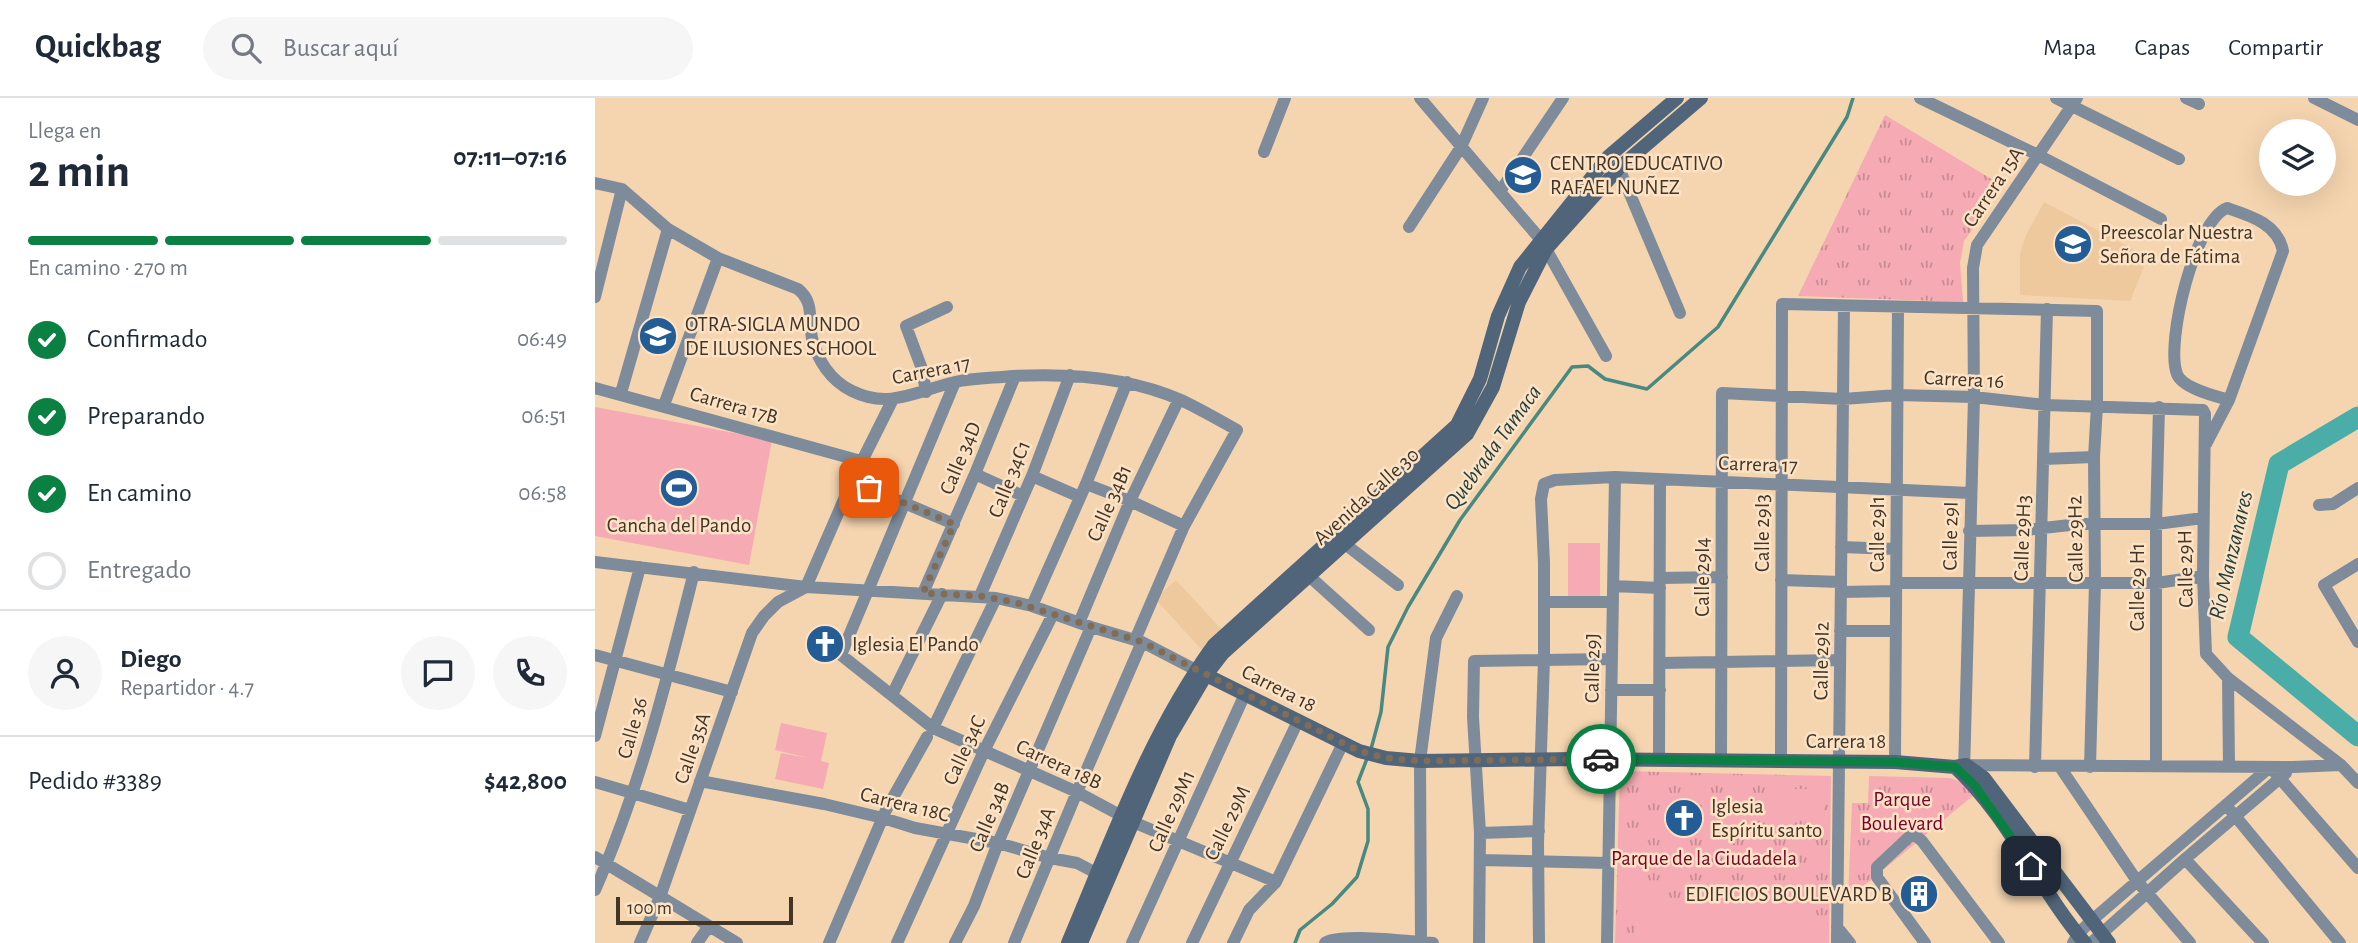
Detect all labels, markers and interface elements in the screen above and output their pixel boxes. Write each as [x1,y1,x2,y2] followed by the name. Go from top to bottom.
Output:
[203,17,693,80] search box
[227,29,265,67] icon: search
[35,31,161,64] text: Quickbag
[283,35,399,61] text: Buscar aquí
[2043,36,2096,60] text: Mapa
[2134,36,2190,60] text: Capas
[2228,36,2323,60] text: Compartir
[2259,119,2336,196] map controls
[2259,119,2336,196] button: layers
[28,120,101,143] text: Llega en
[1959,143,2028,231] street label: Carrera 15A
[453,144,567,170] text: 07:11–07:16
[28,149,130,195] text: 2 min
[1550,153,1723,198] place label: CENTRO EDUCATIVO RAFAEL NUÑEZ
[1502,154,1544,196] school or university icon: CENTRO EDUCATIVO RAFAEL NUÑEZ
[2100,222,2253,267] place label: Preescolar Nuestra Señora de Fátima
[2052,223,2094,265] school or university icon: Preescolar Nuestra Señora de Fátima
[28,257,188,280] text: En camino · 270 m
[685,314,877,359] place label: OTRA-SIGLA MUNDO DE ILUSIONES SCHOOL
[637,315,679,357] school or university icon: OTRA-SIGLA MUNDO DE ILUSIONES SCHOOL
[28,321,66,359] icon: check
[87,326,208,352] text: Confirmado
[517,328,567,351] text: 06:49
[890,353,972,388] street label: Carrera 17
[1923,367,2005,392] street label: Carrera 16
[1440,381,1546,515] water label: Quebrada Tamaca
[687,383,780,428] street label: Carrera 17B
[28,398,66,436] icon: check
[87,403,205,429] text: Preparando
[521,405,567,428] text: 06:51
[936,419,985,497] street label: Calle 34D
[985,438,1034,521] street label: Calle 34C1
[1310,444,1423,549] street label: Avenida Calle 30
[1718,453,1798,476] street label: Carrera 17
[839,458,899,518] pin
[1083,462,1136,545] street label: Calle 34B1
[658,467,700,509] sports icon: Cancha del Pando
[850,469,888,507] icon: bag
[28,475,66,513] icon: check
[87,480,192,506] text: En camino
[518,482,567,505] text: 06:58
[2205,489,2257,622] water label: Río Manzanares
[1752,494,1773,572] street label: Calle 29I3
[2010,494,2035,582] street label: Calle 29H3
[2064,495,2087,583] street label: Calle 29H2
[1867,496,1888,572] street label: Calle 29I1
[1939,501,1962,571] street label: Calle 29I
[607,515,751,536] place label: Cancha del Pando
[2174,530,2197,608] street label: Calle 29H
[1692,537,1713,617] street label: Calle 29I4
[2127,543,2148,631] street label: Calle 29 H1
[87,557,192,583] text: Entregado
[1810,621,1833,701] street label: Calle 29I2
[804,623,846,665] church icon: Iglesia El Pando
[1581,633,1604,703] street label: Calle 29J
[852,634,979,655] place label: Iglesia El Pando
[28,636,102,710] button: person
[401,636,475,710] button: chat
[493,636,567,710] button: phone
[120,646,182,672] text: Diego
[1238,661,1319,716] street label: Carrera 18
[120,677,254,700] text: Repartidor · 4.7
[614,695,651,761] street label: Calle 36
[671,710,714,786] street label: Calle 35A
[939,712,990,788] street label: Calle 34C
[1566,724,1636,794] courier
[1806,731,1886,752] street label: Carrera 18
[1013,736,1105,793] street label: Carrera 18B
[1582,740,1620,778] icon: car
[1144,767,1199,855] street label: Calle 29M1
[28,768,162,794] text: Pedido #3389
[484,768,567,794] text: $42,800
[965,779,1014,855] street label: Calle 34B
[858,783,952,826] street label: Carrera 18C
[1200,783,1254,864] street label: Calle 29M
[1861,789,1943,834] park label: Parque Boulevard
[1711,796,1822,841] place label: Iglesia Espíritu santo
[1663,797,1705,839] church icon: Iglesia Espíritu santo
[1012,804,1059,882] street label: Calle 34A
[2001,836,2061,896] pin
[2012,847,2050,885] icon: home
[1611,848,1797,869] park label: Parque de la Ciudadela
[1898,873,1940,915] building icon: EDIFICIOS BOULEVARD B
[1685,884,1892,905] place label: EDIFICIOS BOULEVARD B
[616,894,793,926] scale bar
[627,899,672,918] text: 100 m

